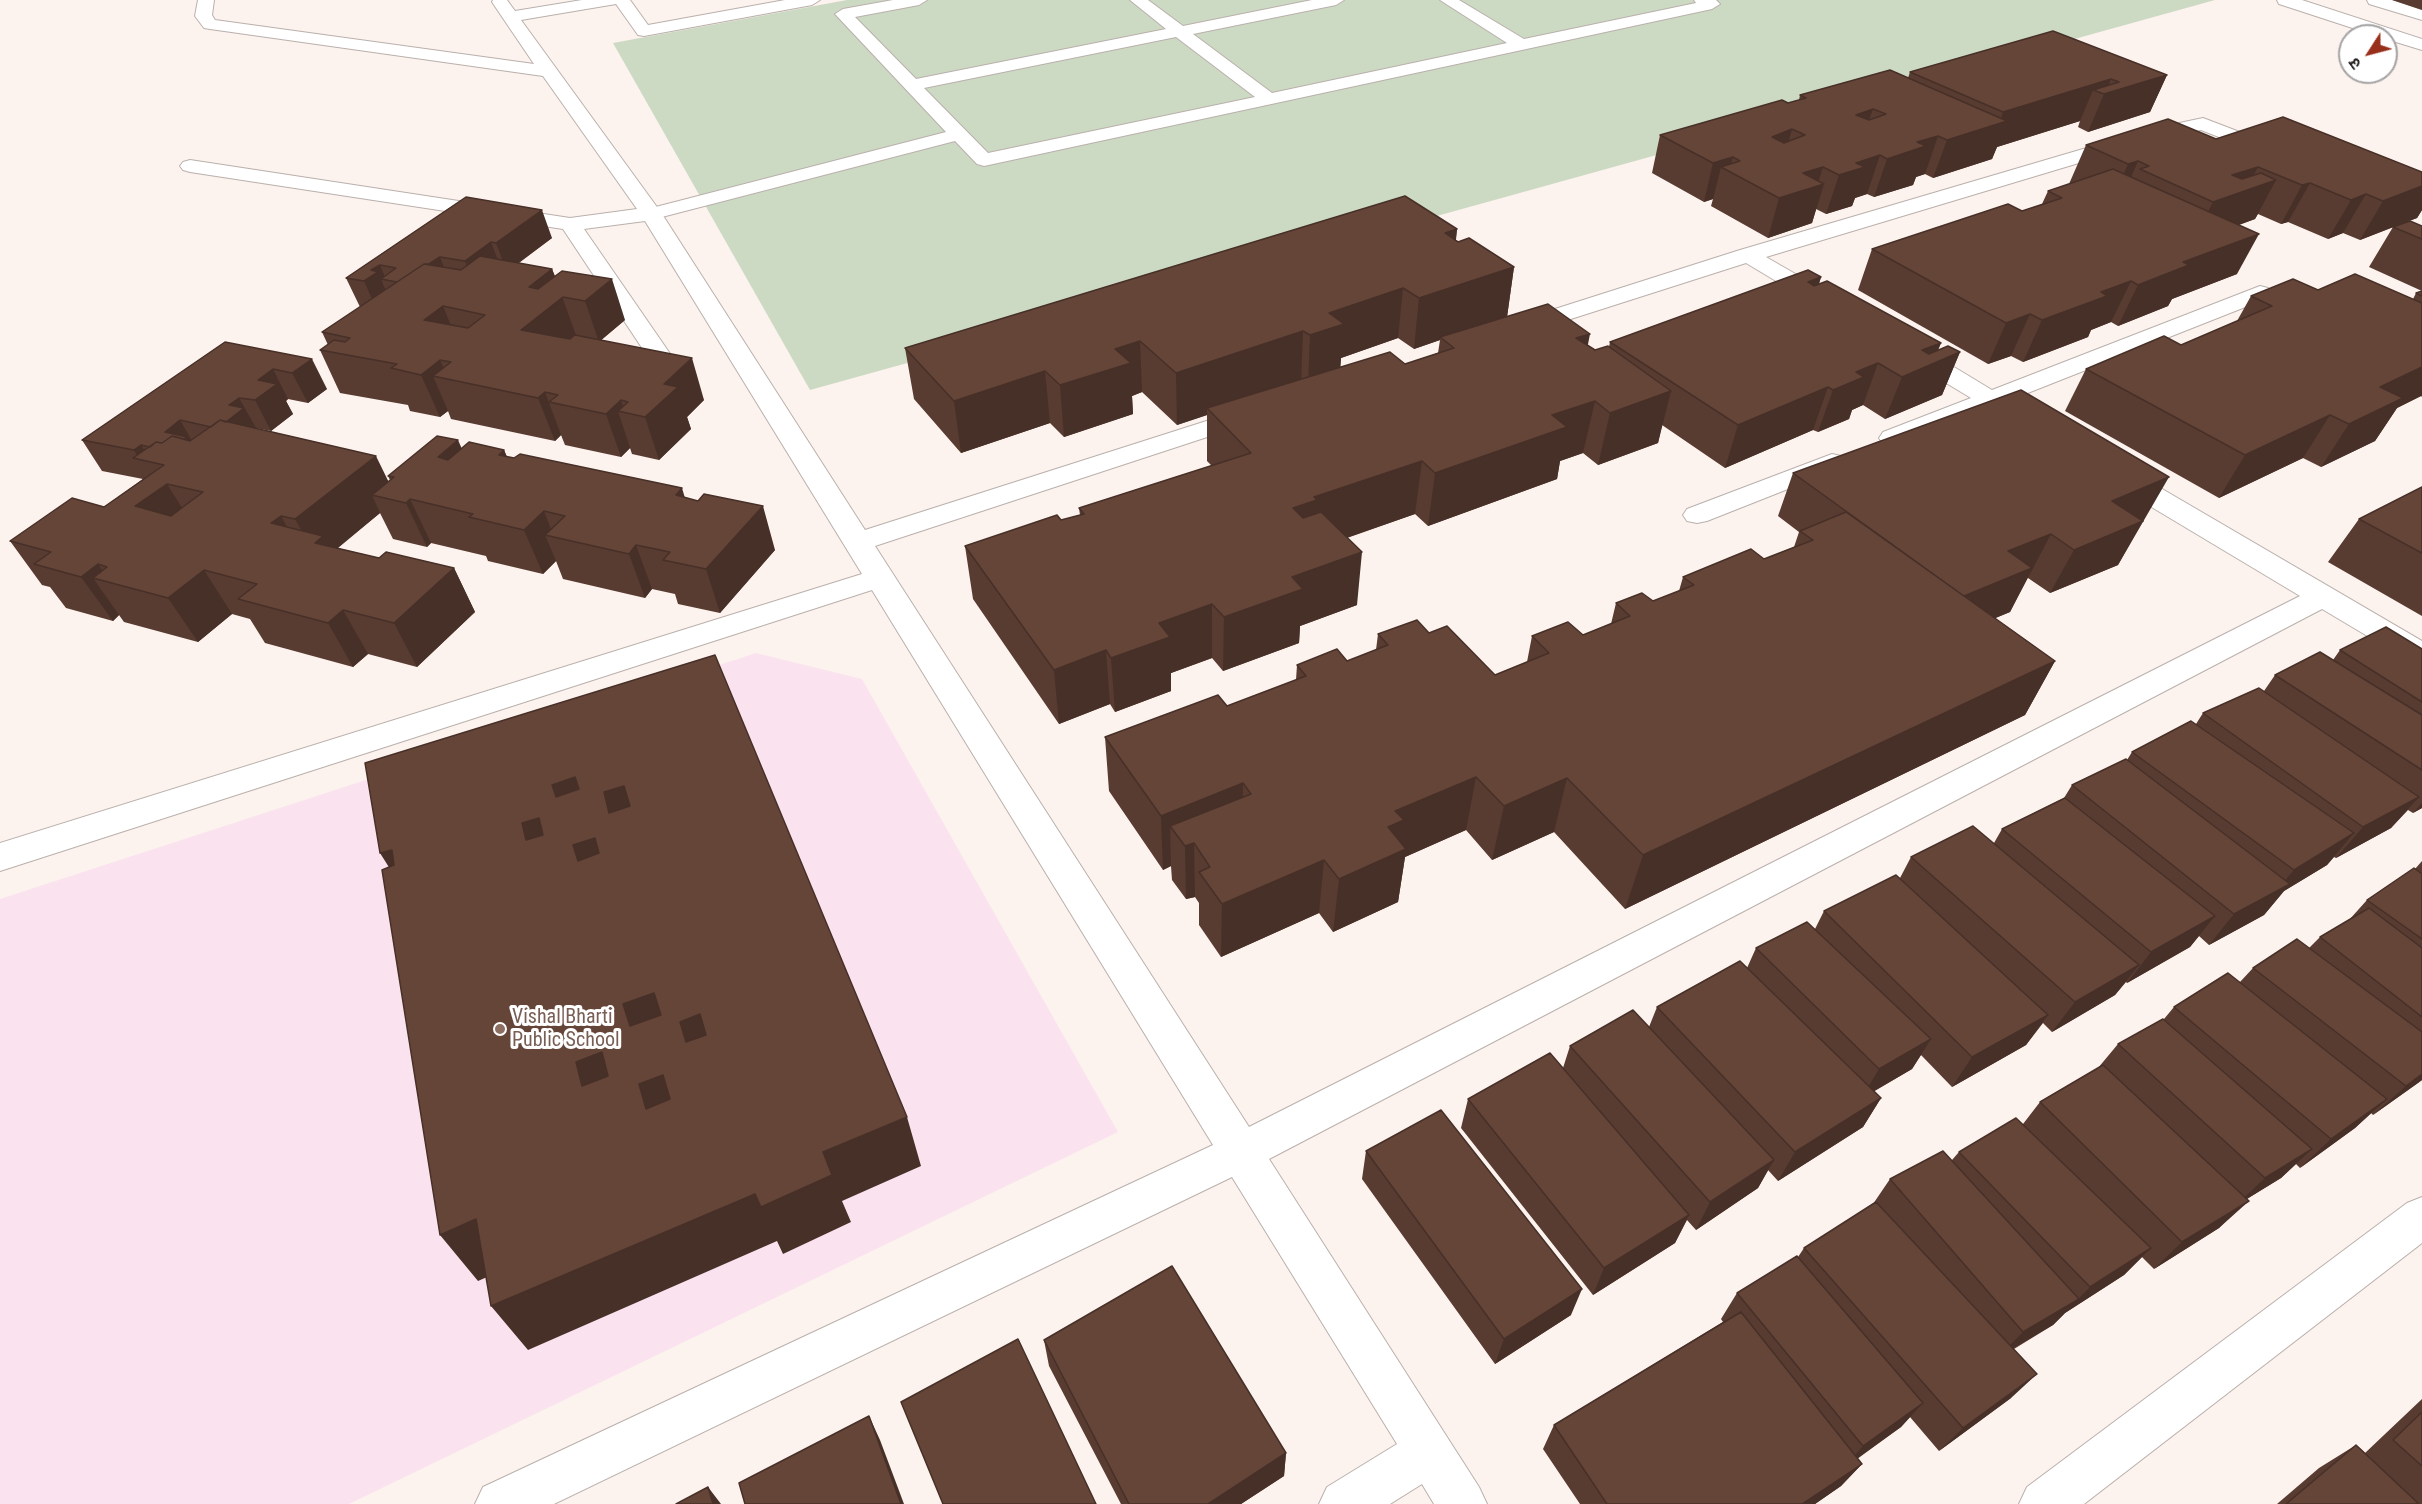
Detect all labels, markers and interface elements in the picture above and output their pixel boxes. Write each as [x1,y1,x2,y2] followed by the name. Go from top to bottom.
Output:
[2338,24,2398,84] north arrow
[2344,54,2365,73] text: उ
[512,1006,620,1053] place label: Vishal Bharti Public School
[493,1022,507,1036] marker: Vishal Bharti Public School

